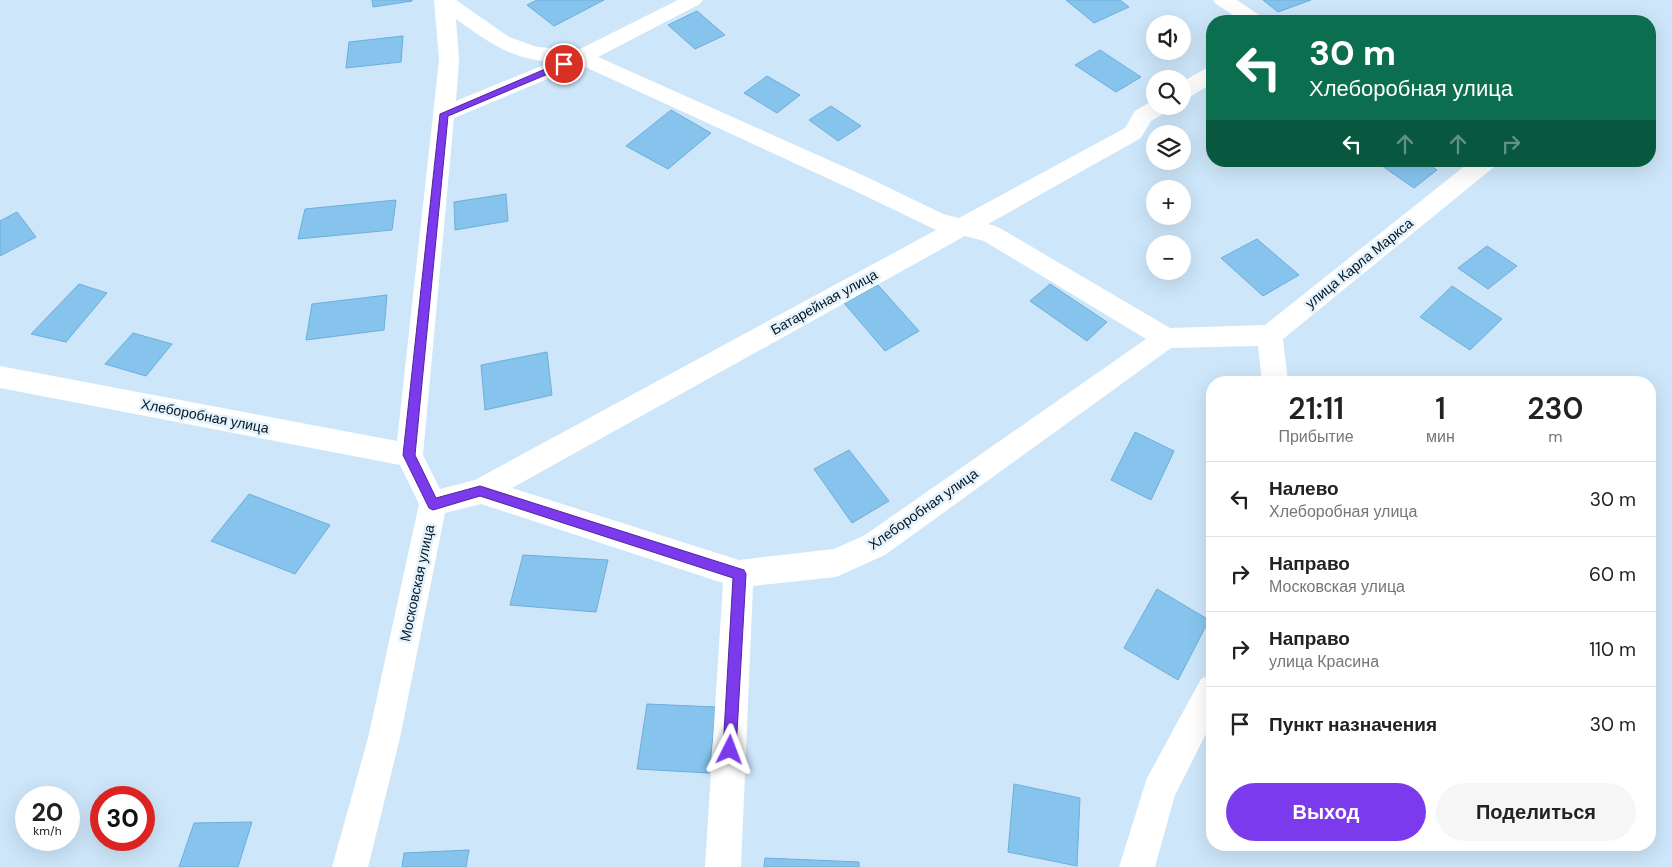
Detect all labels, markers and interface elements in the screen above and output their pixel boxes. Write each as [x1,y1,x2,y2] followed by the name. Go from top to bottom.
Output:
[1146,15,1191,280] map controls
[1146,15,1191,60] button: sound
[1309,30,1396,76] text: 30 m
[1226,35,1291,100] icon: left
[543,43,585,85] pin
[550,50,578,78] icon: arrive
[1146,70,1191,115] button: search
[1309,74,1513,103] text: Хлеборобная улица
[1146,125,1191,170] button: layers
[1338,130,1366,158] icon: left
[1391,130,1419,158] icon: ahead
[1444,130,1472,158] icon: ahead
[1497,130,1525,158] icon: right
[1146,180,1191,225] button: +
[1301,214,1417,312] street label: улица Карла Маркса
[1146,235,1191,280] button: −
[767,265,881,339] street label: Батарейная улица
[1288,389,1344,428] text: 21:11
[1435,389,1446,428] text: 1
[1527,389,1584,428] text: 230
[140,395,271,437] street label: Хлеборобная улица
[1278,426,1354,447] text: Прибытие
[1426,426,1455,447] text: мин
[1548,426,1563,447] text: m
[865,464,982,554] street label: Хлеборобная улица
[1269,476,1339,501] text: Налево
[1226,485,1254,513] icon: left
[1590,487,1636,512] text: 30 m
[1269,501,1417,522] text: Хлеборобная улица
[396,523,438,643] street label: Московская улица
[1269,551,1350,576] text: Направо
[1226,560,1254,588] icon: right
[1589,562,1636,587] text: 60 m
[1269,576,1405,597] text: Московская улица
[1269,626,1350,651] text: Направо
[1226,635,1254,663] icon: right
[1589,637,1636,662] text: 110 m
[1269,651,1379,672] text: улица Красина
[1226,710,1254,738] icon: arrive
[1269,712,1437,737] text: Пункт назначения
[1590,712,1636,737] text: 30 m
[703,723,755,775] position arrow
[1226,783,1426,841] button: Выход
[1436,783,1636,841] button: Поделиться
[90,786,155,851] speed limit sign: 30
[32,796,63,829] text: 20
[33,823,62,839] text: km/h

